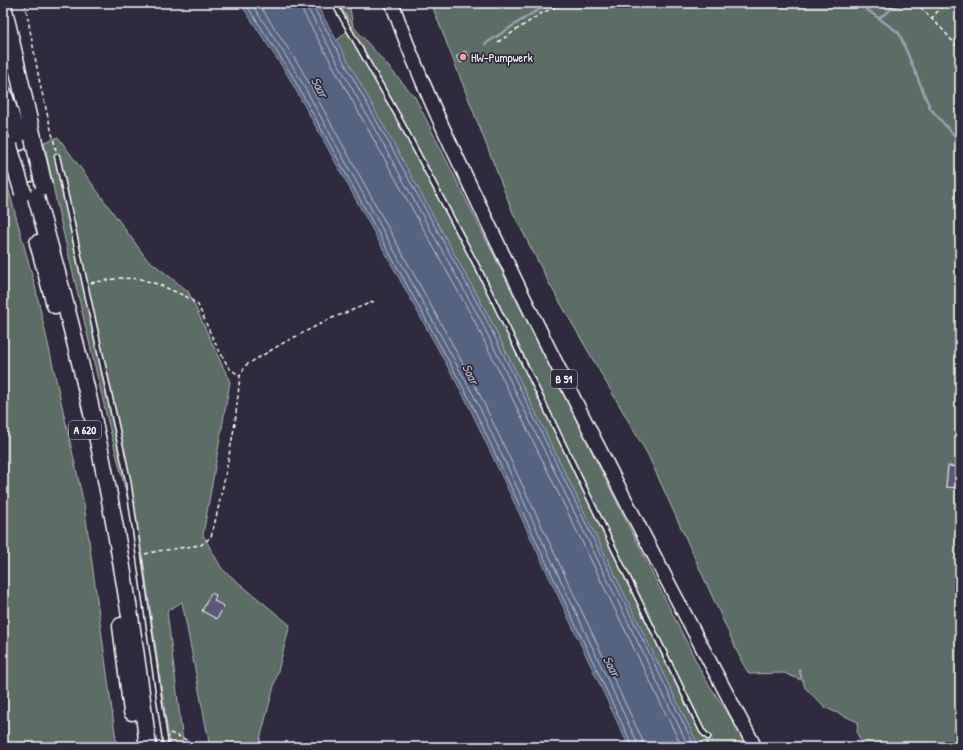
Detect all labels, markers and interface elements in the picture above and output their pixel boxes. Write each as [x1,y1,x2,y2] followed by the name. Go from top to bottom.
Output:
[471,49,533,66] place label: HW-Pumpwerk
[458,52,468,62] marker: HW-Pumpwerk
[307,73,334,102] water label: Saar
[458,360,485,389] water label: Saar
[551,370,577,388] road number: B 51
[69,421,101,439] road number: A 620
[599,652,626,681] water label: Saar

